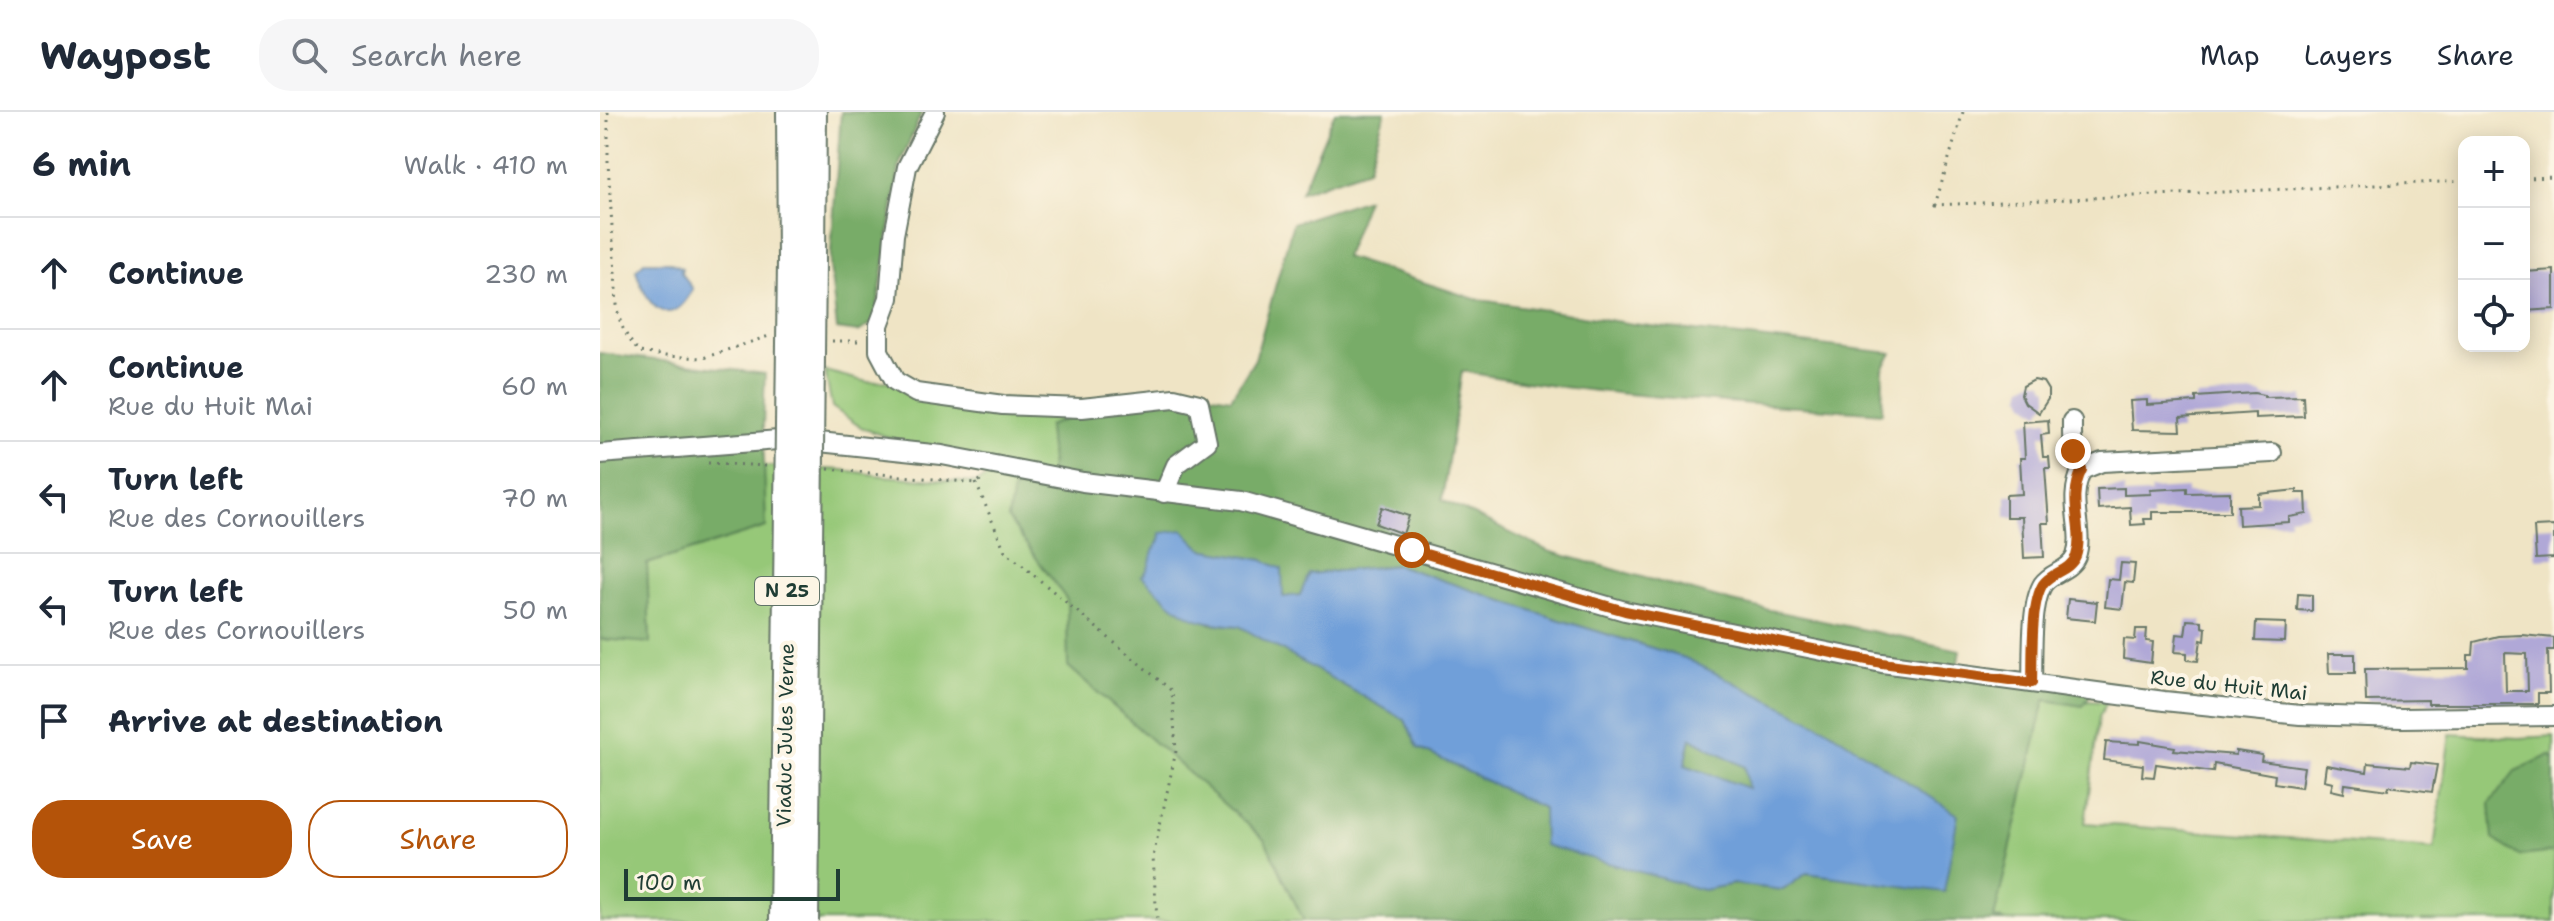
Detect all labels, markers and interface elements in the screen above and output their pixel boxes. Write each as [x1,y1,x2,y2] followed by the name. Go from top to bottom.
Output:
[259,19,819,91] search box
[40,30,211,81] text: Waypost
[287,33,331,77] icon: search
[351,35,522,76] text: Search here
[2200,36,2260,74] text: Map
[2304,36,2393,74] text: Layers
[2437,36,2514,74] text: Share
[2458,136,2530,352] map controls
[2458,136,2530,208] button: +
[32,141,131,187] text: 6 min
[404,147,568,182] text: Walk · 410 m
[2458,208,2530,280] button: −
[32,251,76,295] icon: ahead
[108,253,244,294] text: Continue
[484,256,568,291] text: 230 m
[2458,280,2530,352] button: locate
[108,347,244,388] text: Continue
[32,363,76,407] icon: ahead
[501,368,568,403] text: 60 m
[108,388,313,423] text: Rue du Huit Mai
[2055,433,2091,469] route end
[108,459,243,500] text: Turn left
[32,475,76,519] icon: left
[501,480,568,515] text: 70 m
[108,500,365,535] text: Rue des Cornouillers
[1394,532,1430,568] route start
[108,571,243,612] text: Turn left
[755,577,819,605] road number: N 25
[32,587,76,631] icon: left
[503,592,568,627] text: 50 m
[108,612,365,647] text: Rue des Cornouillers
[770,643,800,827] street label: Viaduc Jules Verne
[2149,664,2309,706] street label: Rue du Huit Mai
[32,699,76,743] icon: arrive
[108,701,443,742] text: Arrive at destination
[32,800,292,878] button: Save
[308,800,568,878] button: Share
[624,865,840,901] scale bar
[636,868,702,897] text: 100 m

